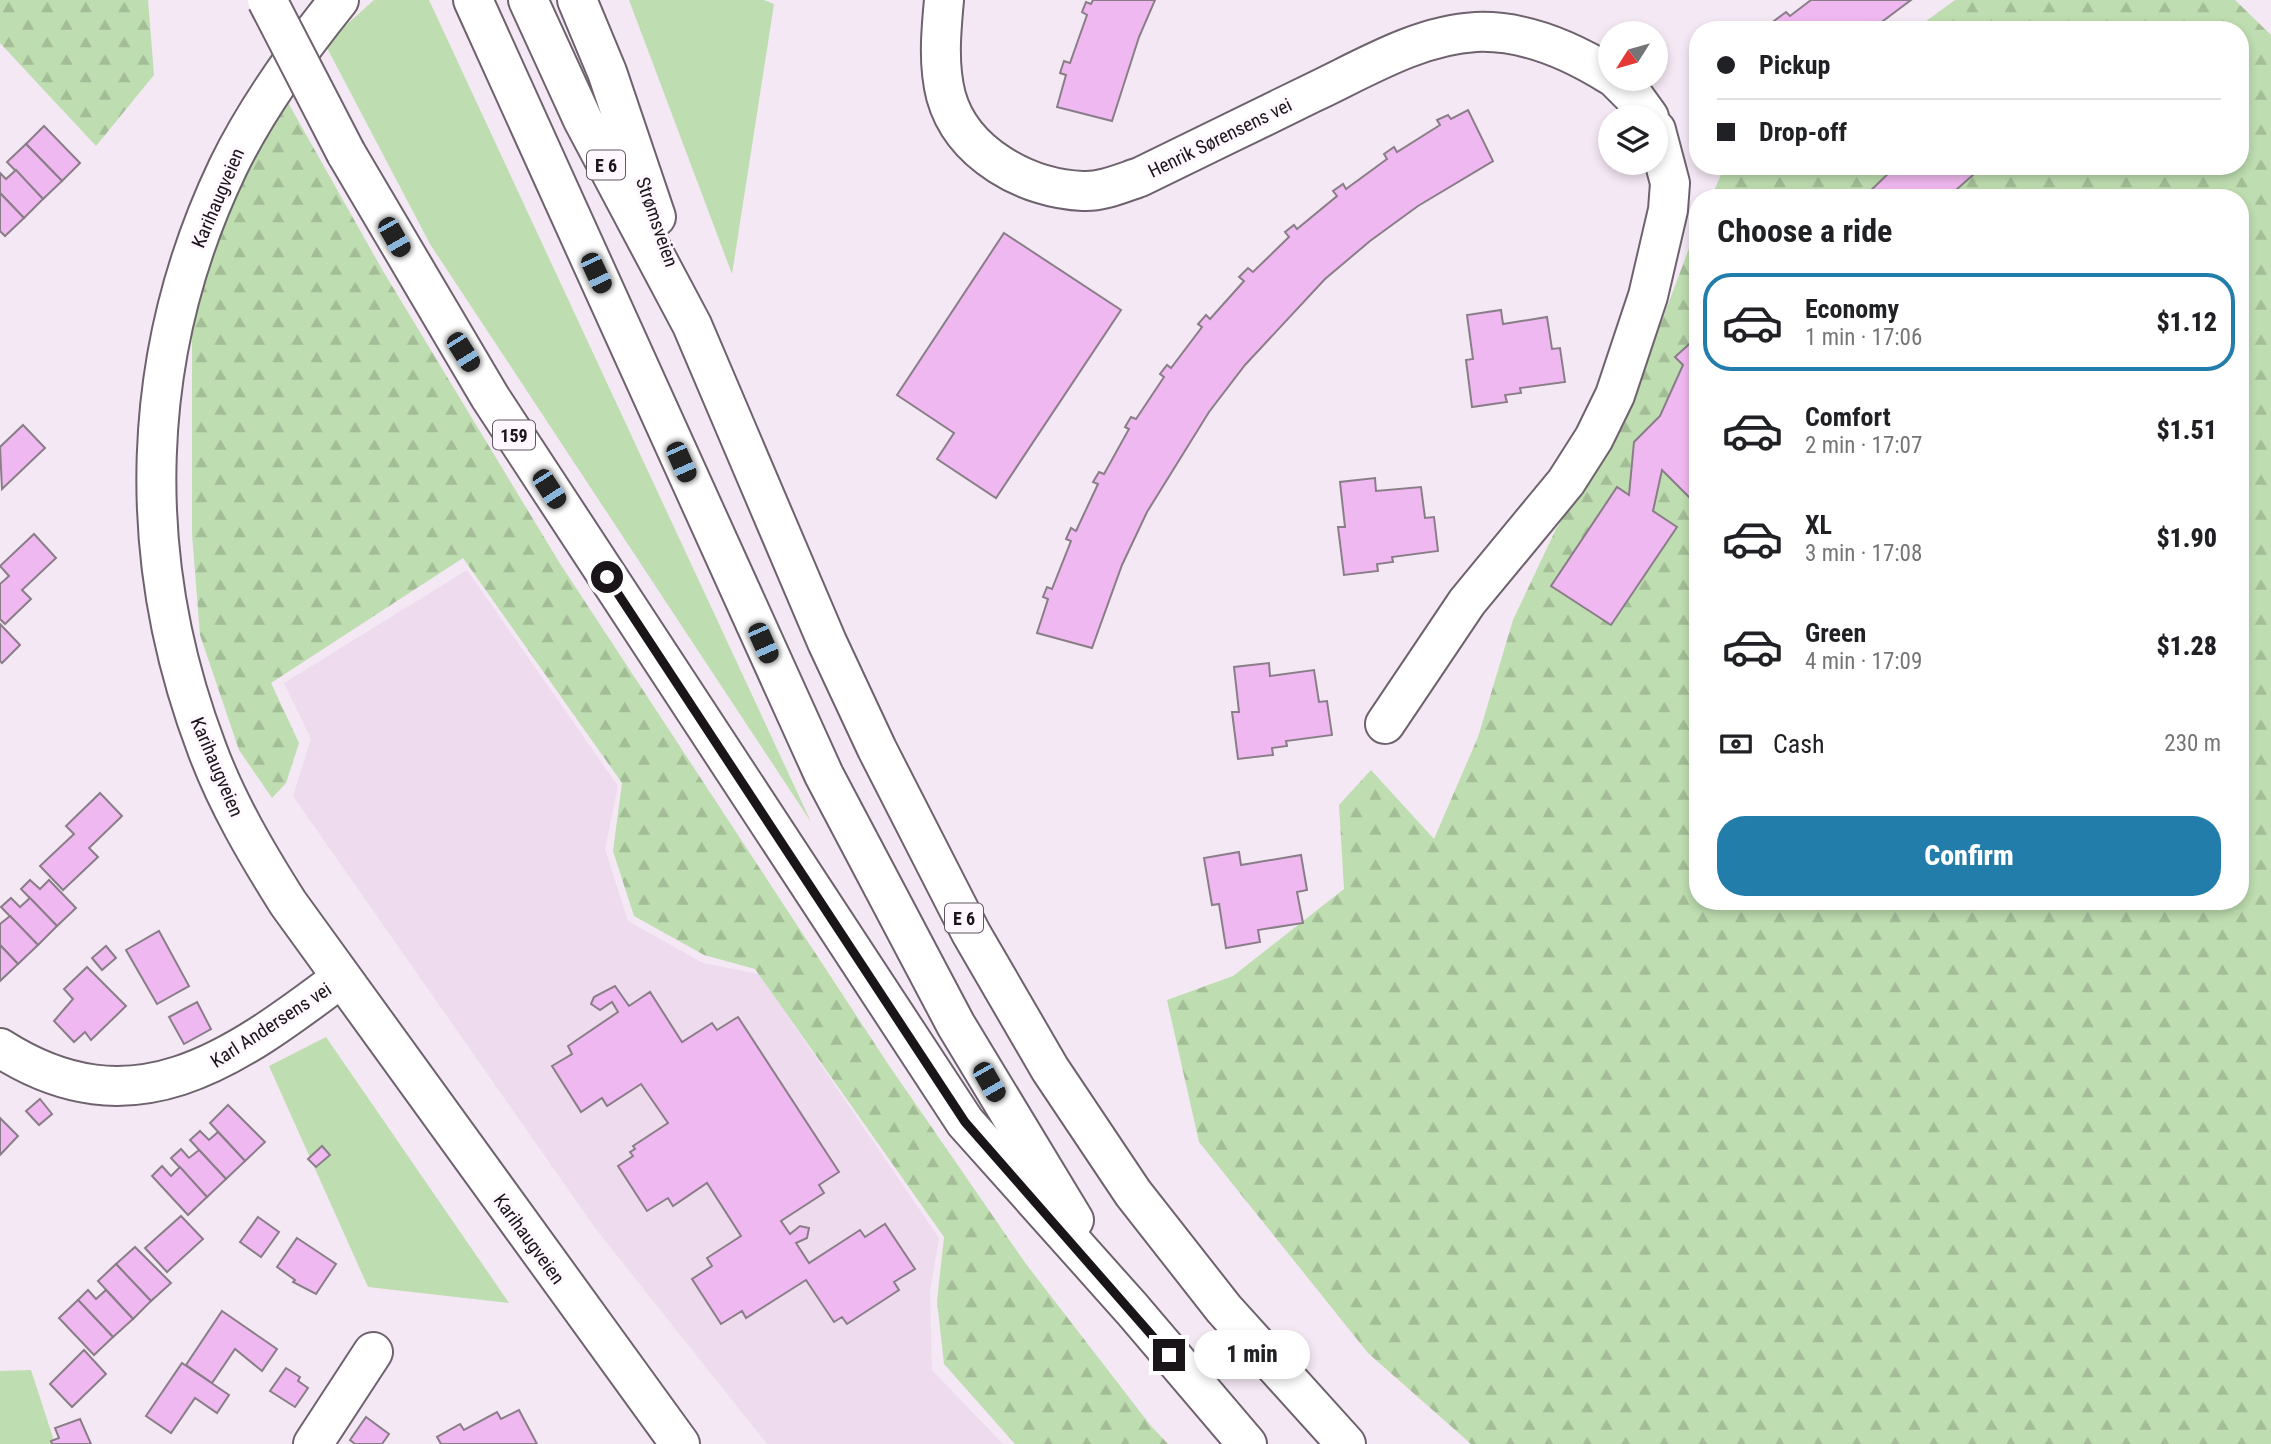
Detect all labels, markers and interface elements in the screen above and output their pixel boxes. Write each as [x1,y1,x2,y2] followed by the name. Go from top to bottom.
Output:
[1598,21,1668,91] north arrow
[1598,21,1668,175] map controls
[1759,50,1830,80] text: Pickup
[1144,93,1296,183] street label: Henrik Sørensens vei
[1598,105,1668,175] button: layers
[1759,117,1847,147] text: Drop-off
[187,145,249,251] street label: Karihaugveien
[587,150,625,180] road number: E 6
[631,174,683,270] street label: Strømsveien
[1717,212,1892,250] text: Choose a ride
[375,214,414,260] car
[578,250,615,296] car
[1721,291,1784,354] icon: car
[1805,294,1899,324] text: Economy
[2156,307,2217,337] text: $1.12
[1805,324,1922,351] text: 1 min · 17:06
[443,329,484,375] car
[1721,399,1784,462] icon: car
[1805,402,1891,432] text: Comfort
[2156,415,2217,445] text: $1.51
[493,421,535,450] road number: 159
[1805,432,1922,459] text: 2 min · 17:07
[663,439,700,485] car
[529,466,570,512] car
[1721,507,1784,570] icon: car
[1805,510,1832,540] text: XL
[2156,523,2217,553] text: $1.90
[1805,540,1922,567] text: 3 min · 17:08
[591,561,623,593] route start
[1721,615,1784,678] icon: car
[1805,618,1866,648] text: Green
[745,620,782,666] car
[2156,631,2217,661] text: $1.28
[1805,648,1922,675] text: 4 min · 17:09
[186,714,248,820] street label: Karihaugveien
[1717,725,1755,763] icon: cash
[1773,729,1825,759] text: Cash
[2164,730,2221,757] text: 230 m
[1717,816,2221,896] button: Confirm
[945,903,983,932] road number: E 6
[206,977,336,1073] street label: Karl Andersens vei
[970,1059,1009,1105] car
[489,1189,569,1289] street label: Karihaugveien
[1194,1330,1309,1380] callout: 1 min
[1153,1339,1185,1371] route end
[1226,1341,1278,1368] text: 1 min

